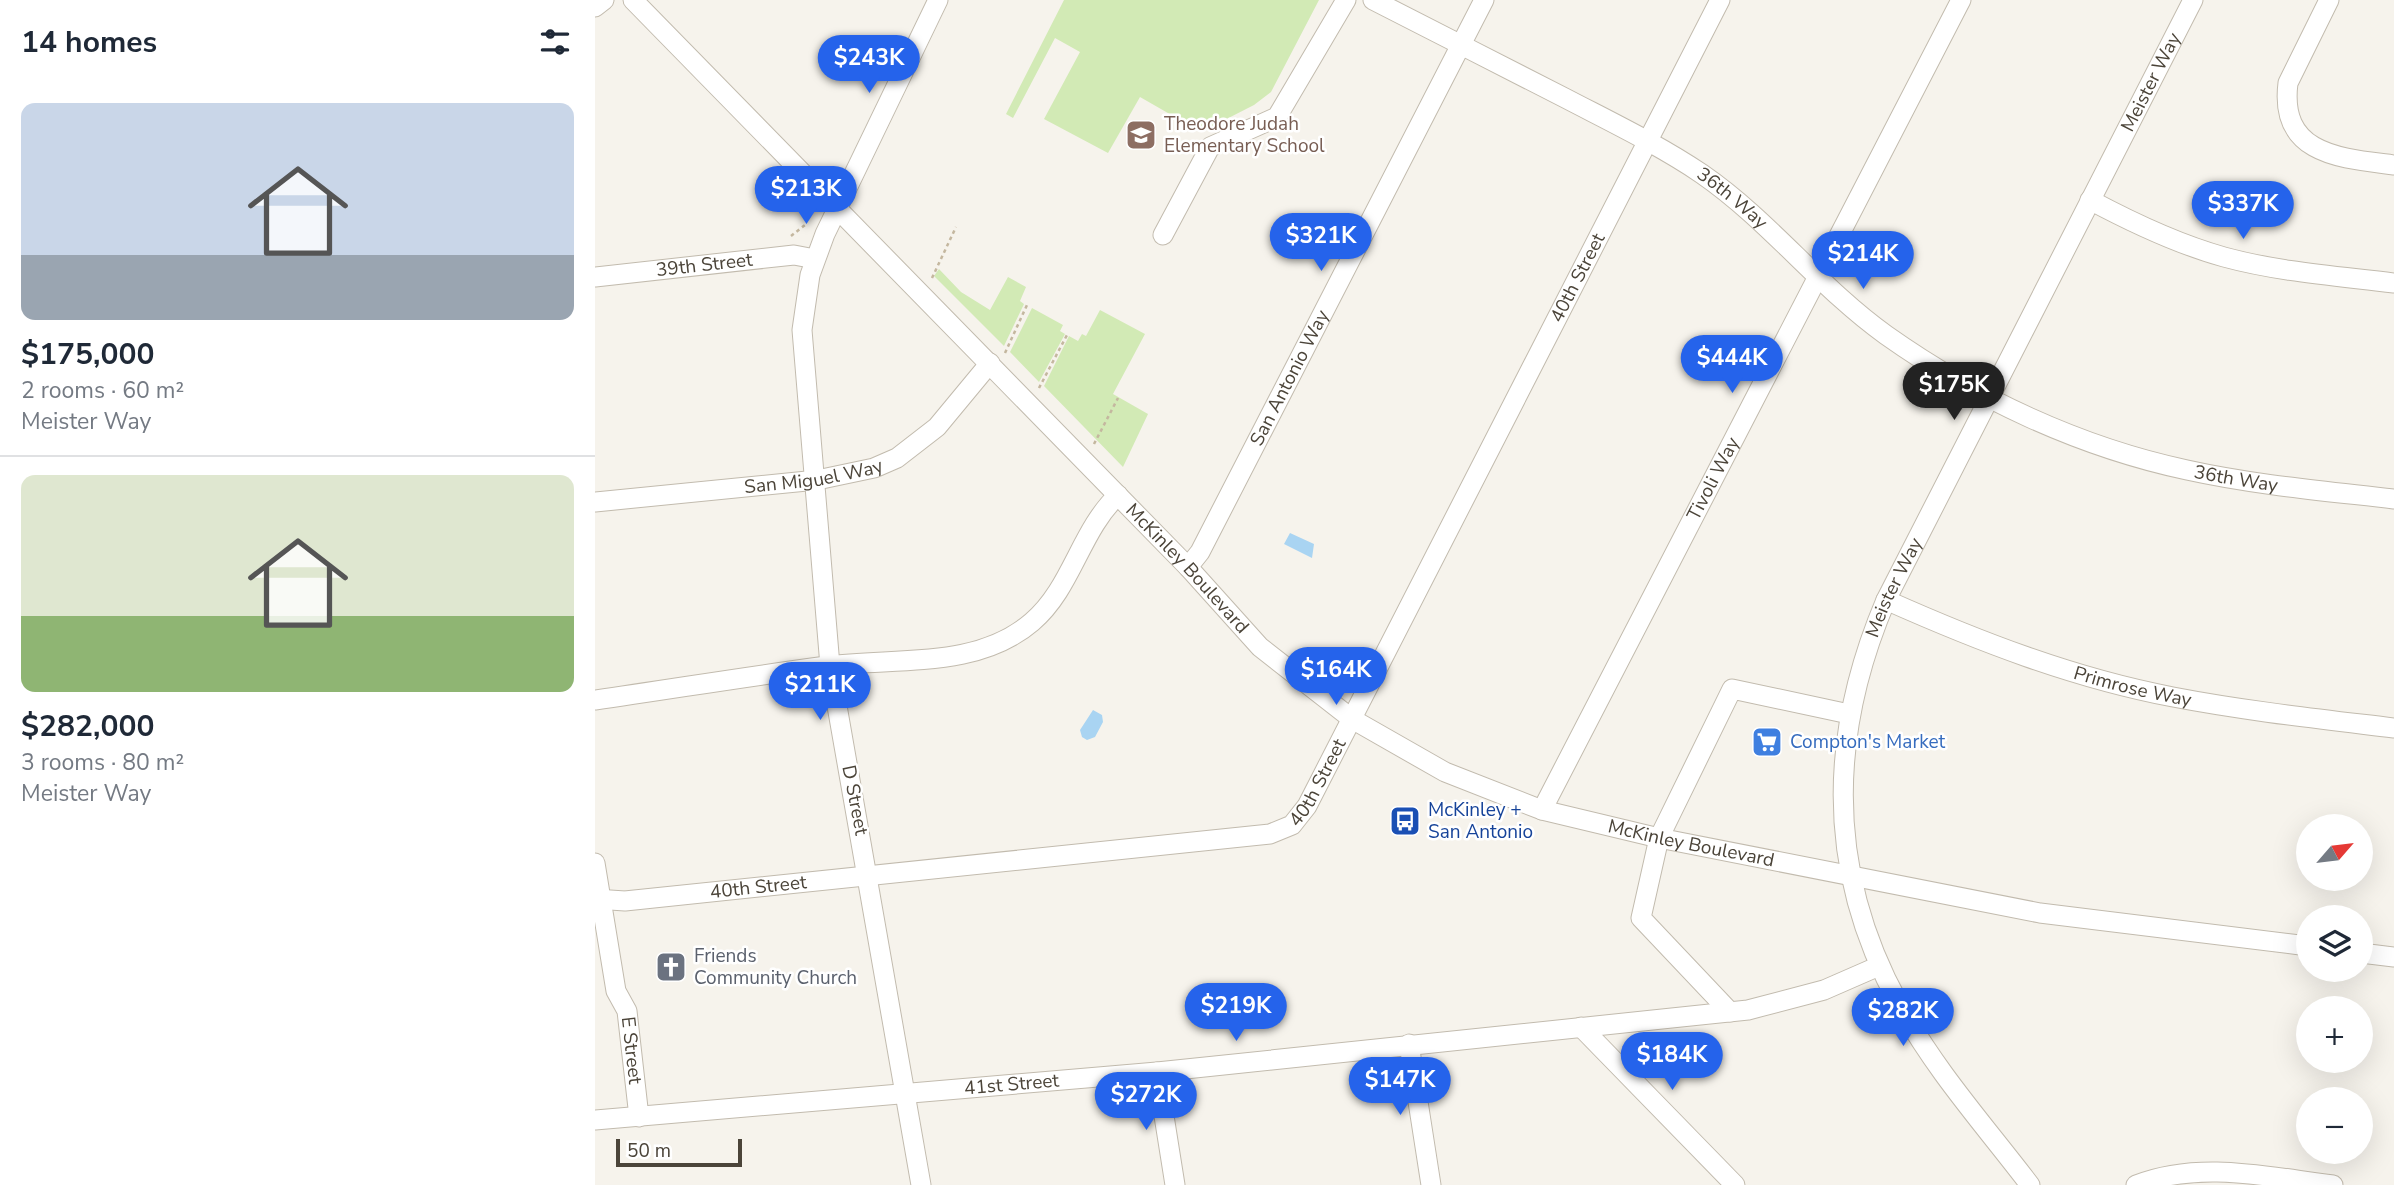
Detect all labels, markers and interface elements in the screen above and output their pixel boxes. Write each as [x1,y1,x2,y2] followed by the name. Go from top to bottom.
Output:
[21,22,157,63] text: 14 homes
[536,23,574,61] icon: filters
[2115,28,2187,136] street label: Meister Way
[820,36,918,95] pin: $243K
[834,42,904,73] text: $243K
[1164,111,1325,159] place label: Theodore Judah Elementary School
[1124,118,1158,152] school or university icon: Theodore Judah Elementary School
[235,148,361,274] icon: home
[1692,161,1774,235] street label: 36th Way
[757,166,855,226] pin: $213K
[771,173,841,204] text: $213K
[2194,182,2292,241] pin: $337K
[2208,188,2278,219] text: $337K
[1272,214,1370,273] pin: $321K
[1286,220,1356,251] text: $321K
[1544,228,1611,327] street label: 40th Street
[1814,232,1912,291] pin: $214K
[1828,238,1898,269] text: $214K
[655,247,754,283] street label: 39th Street
[1244,305,1335,450] street label: San Antonio Way
[21,334,154,375] text: $175,000
[1683,336,1781,395] pin: $444K
[1697,342,1767,373] text: $444K
[1905,362,2003,422] pin: $175K
[1919,369,1989,400] text: $175K
[21,375,184,406] text: 2 rooms · 60 m²
[21,406,151,437] text: Meister Way
[1681,432,1746,525] street label: Tivoli Way
[743,453,887,500] street label: San Miguel Way
[2192,459,2280,498] street label: 36th Way
[1120,498,1255,639] street label: McKinley Boulevard
[235,520,361,646] icon: home
[1860,533,1929,641] street label: Meister Way
[1287,648,1385,707] pin: $164K
[1301,654,1371,685] text: $164K
[2071,660,2194,713] street label: Primrose Way
[771,662,869,722] pin: $211K
[785,669,855,700] text: $211K
[21,706,154,747] text: $282,000
[1750,725,1784,759] supermarket icon: Compton's Market
[1790,729,1946,755] place label: Compton's Market
[1283,734,1352,832] street label: 40th Street
[21,747,184,778] text: 3 rooms · 80 m²
[835,763,875,838] street label: D Street
[21,778,151,809] text: Meister Way
[1428,797,1533,845] place label: McKinley + San Antonio
[1388,804,1422,838] bus stop icon: McKinley + San Antonio
[1605,813,1777,873] street label: McKinley Boulevard
[2296,814,2373,891] north arrow
[2296,814,2373,1164] map controls
[709,869,808,905] street label: 40th Street
[2296,905,2373,982] button: layers
[694,943,857,991] place label: Friends Community Church
[654,950,688,984] church icon: Friends Community Church
[1187,984,1285,1043] pin: $219K
[1854,988,1952,1048] pin: $282K
[1201,990,1271,1021] text: $219K
[1868,995,1938,1026] text: $282K
[2296,996,2373,1073] button: +
[615,1015,648,1086] street label: E Street
[1623,1032,1721,1092] pin: $184K
[1637,1039,1707,1070] text: $184K
[1351,1058,1449,1117] pin: $147K
[1365,1064,1435,1095] text: $147K
[963,1067,1060,1101] street label: 41st Street
[1097,1072,1195,1132] pin: $272K
[1111,1079,1181,1110] text: $272K
[2296,1087,2373,1164] button: −
[616,1136,742,1168] scale bar
[627,1138,671,1164] text: 50 m

